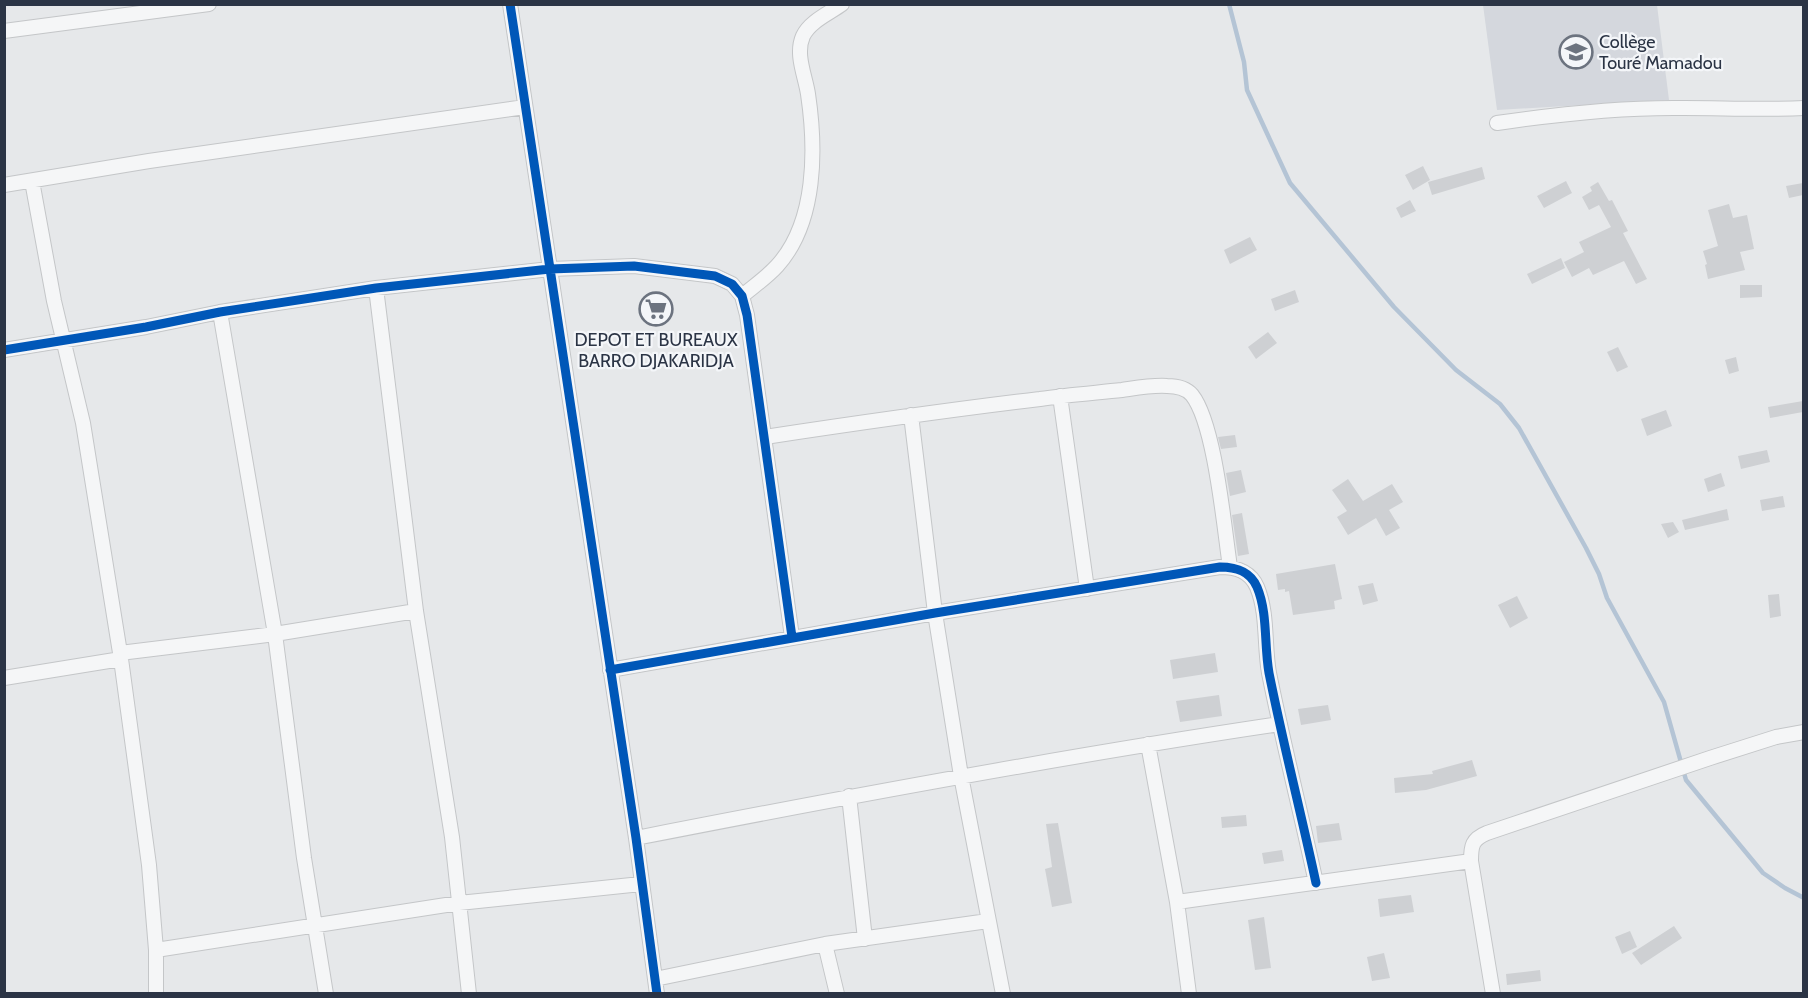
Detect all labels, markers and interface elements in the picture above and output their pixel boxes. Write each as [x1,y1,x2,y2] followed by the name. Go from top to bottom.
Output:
[1599,31,1722,74] place label: Collège Touré Mamadou
[1558,34,1594,70] school or university icon: Collège Touré Mamadou
[638,291,674,327] supermarket icon: DEPOT ET BUREAUX BARRO DJAKARIDJA
[574,329,738,372] place label: DEPOT ET BUREAUX BARRO DJAKARIDJA

